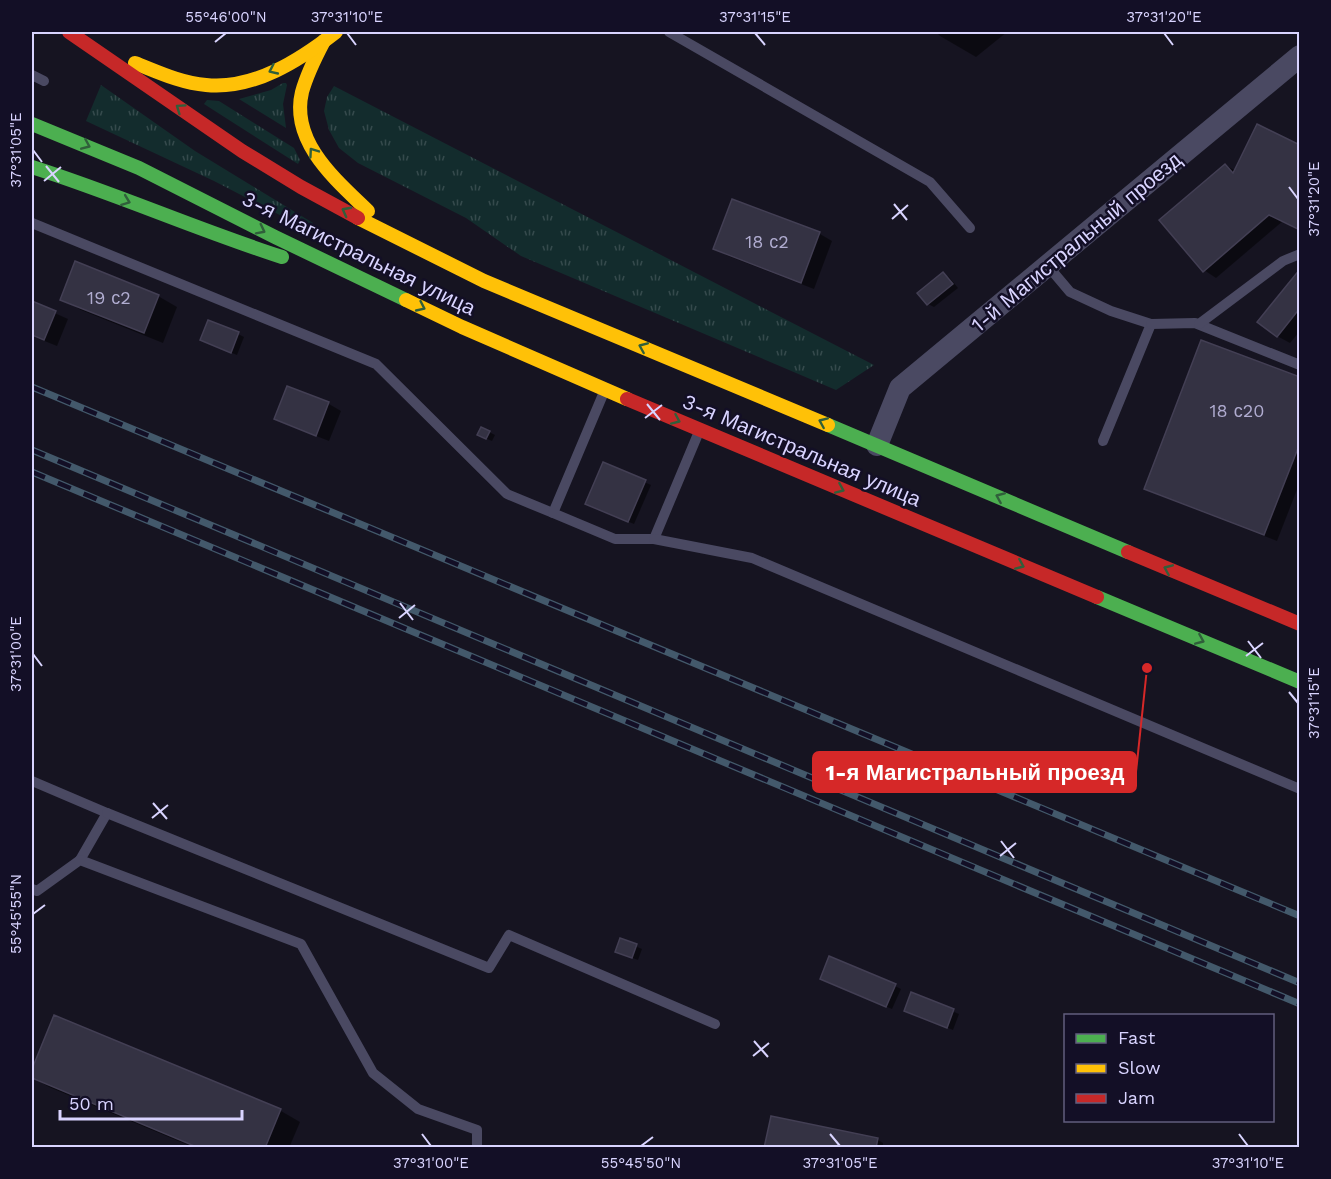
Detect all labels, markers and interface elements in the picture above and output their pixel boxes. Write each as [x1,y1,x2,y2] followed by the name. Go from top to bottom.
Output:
[185,8,267,26] text: 55°46'00"N
[311,8,383,26] text: 37°31'10"E
[719,8,791,26] text: 37°31'15"E
[1126,8,1202,26] text: 37°31'20"E
[268,63,279,75] one-way arrow
[176,104,187,115] one-way arrow
[7,112,25,188] text: 37°31'05"E
[80,138,91,150] one-way arrow
[309,147,320,158] one-way arrow
[966,147,1186,337] street label: 1-й Магистральный проезд
[1305,161,1323,237] text: 37°31'20"E
[238,186,480,321] street label: 3-я Магистральная улица
[120,193,131,206] one-way arrow
[342,207,352,218] one-way arrow
[255,223,266,235] one-way arrow
[745,231,789,252] house number: 18 с2
[87,287,131,308] house number: 19 с2
[415,300,426,312] one-way arrow
[638,342,649,354] one-way arrow
[679,388,925,512] street label: 3-я Магистральная улица
[1210,400,1264,421] house number: 18 с20
[670,413,681,425] one-way arrow
[818,417,829,429] one-way arrow
[834,482,845,494] one-way arrow
[995,492,1006,504] one-way arrow
[1014,558,1025,570] one-way arrow
[1164,564,1175,576] one-way arrow
[7,616,25,692] text: 37°31'00"E
[1194,633,1205,645] one-way arrow
[1305,667,1323,739] text: 37°31'15"E
[813,752,1136,792] callout: 1-я Магистральный проезд
[825,760,1125,785] text: 1-я Магистральный проезд
[7,874,25,954] text: 55°45'55"N
[1064,1014,1274,1122] legend
[1118,1027,1156,1048] text: Fast
[1118,1057,1161,1078] text: Slow
[60,1083,242,1121] scale bar
[1118,1087,1155,1108] text: Jam
[69,1093,114,1114] text: 50 m
[393,1154,469,1172] text: 37°31'00"E
[601,1154,681,1172] text: 55°45'50"N
[802,1154,878,1172] text: 37°31'05"E
[1212,1154,1284,1172] text: 37°31'10"E

